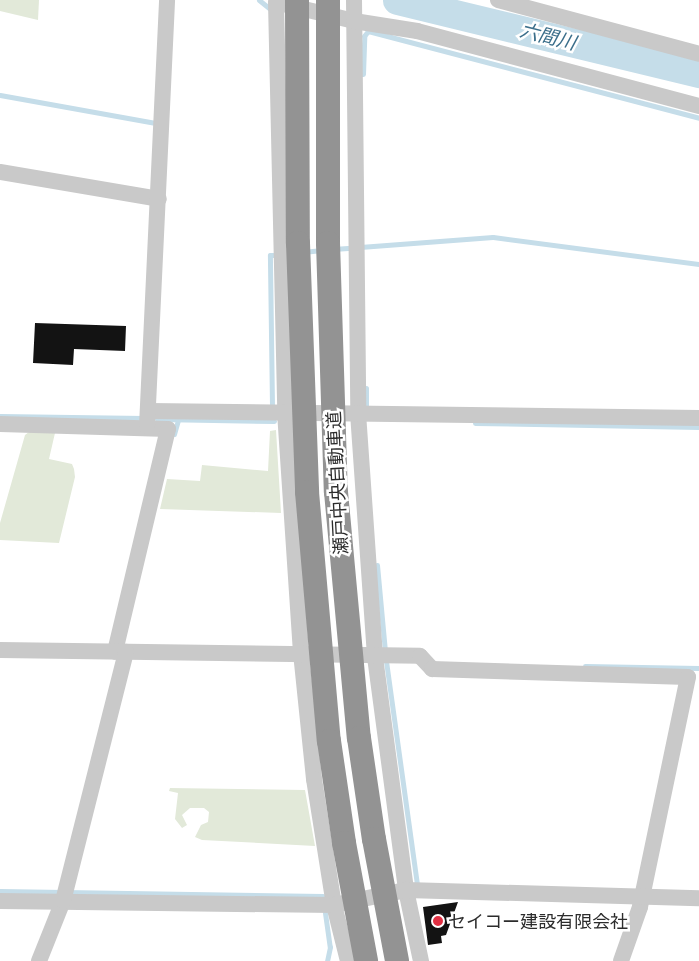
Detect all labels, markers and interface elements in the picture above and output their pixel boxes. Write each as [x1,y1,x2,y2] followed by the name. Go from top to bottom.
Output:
[518,18,578,54] water label: 六間川
[322,411,352,555] street label: 瀬戸中央自動車道
[448,910,628,932] place label: セイコー建設有限会社
[432,915,444,927] marker: セイコー建設有限会社

